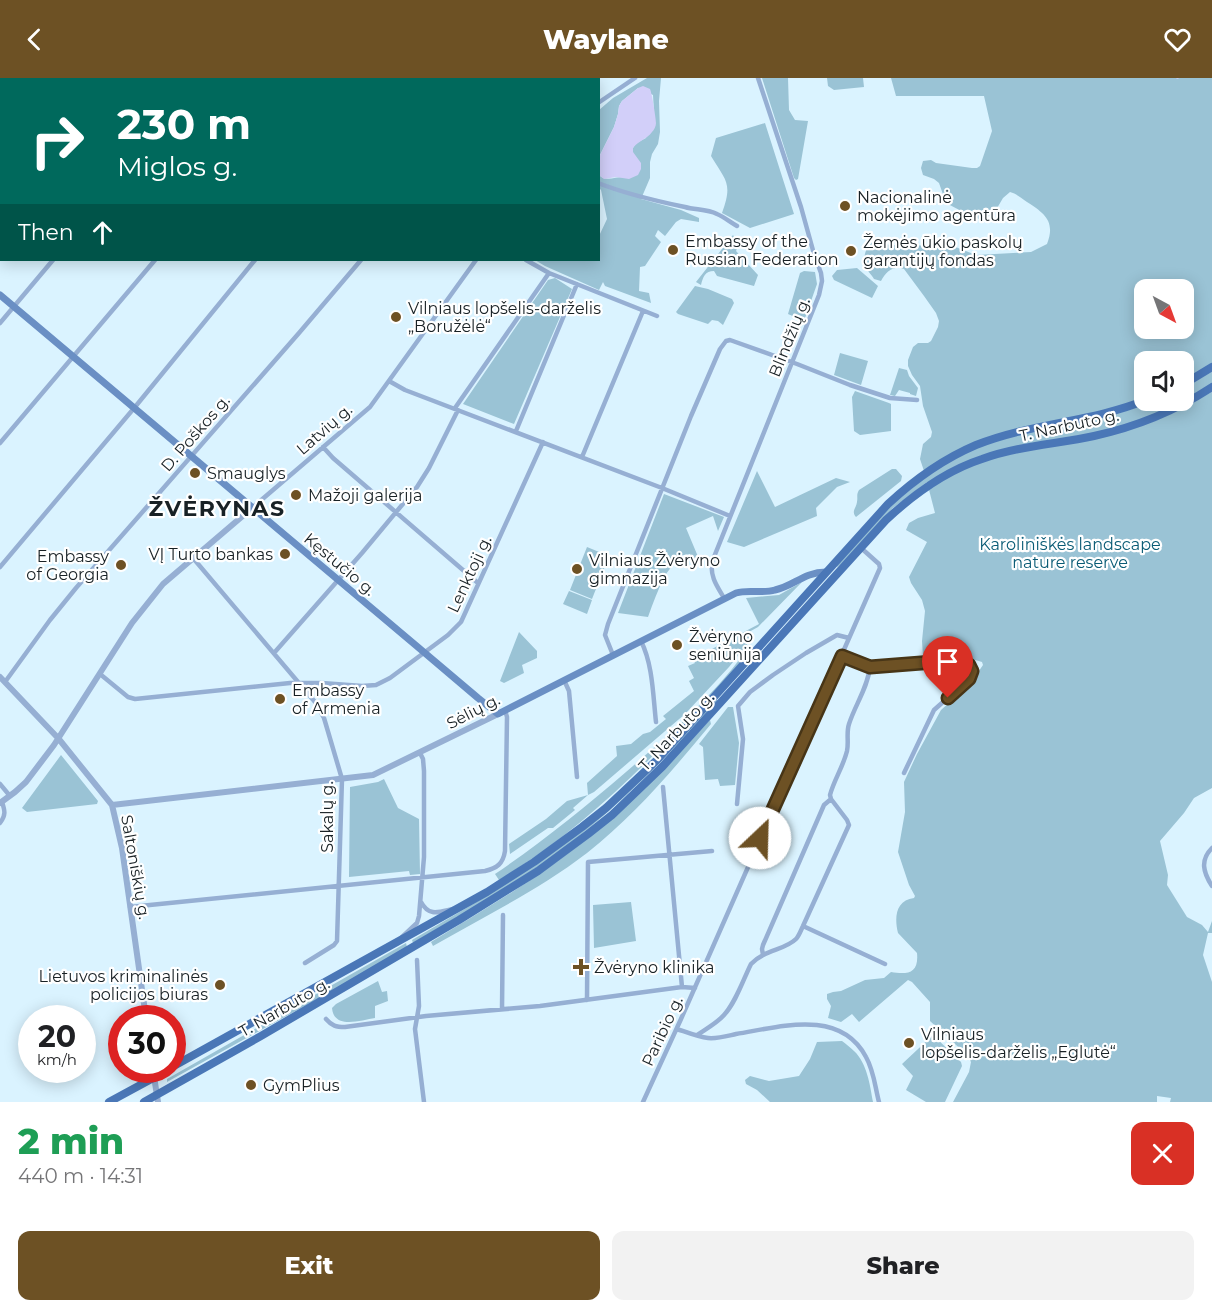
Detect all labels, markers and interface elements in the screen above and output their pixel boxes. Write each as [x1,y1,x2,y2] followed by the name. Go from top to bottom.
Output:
[18,23,51,56] icon: back
[543,23,669,56] text: Waylane
[1161,23,1194,56] icon: heart
[117,98,251,150] text: 230 m
[18,102,96,180] icon: right
[117,150,237,183] text: Miglos g.
[857,188,1016,225] place label: Nacionalinė mokėjimo agentūra
[838,199,852,213] marker: Nacionalinė mokėjimo agentūra
[86,216,119,249] icon: ahead
[18,219,74,246] text: Then
[685,232,839,269] place label: Embassy of the Russian Federation
[863,233,1023,270] place label: Žemės ūkio paskolų garantijų fondas
[666,243,680,257] marker: Embassy of the Russian Federation
[844,244,858,258] marker: Žemės ūkio paskolų garantijų fondas
[1134,279,1194,339] north arrow
[1134,279,1194,411] map controls
[765,295,814,380] street label: Blindžių g.
[408,299,601,336] place label: Vilniaus lopšelis-darželis „Boružėlė“
[389,310,403,324] marker: Vilniaus lopšelis-darželis „Boružėlė“
[1134,351,1194,411] button: sound
[157,391,234,475] street label: D. Poškos g.
[293,400,356,459] street label: Latvių g.
[1018,406,1121,445] street label: T. Narbuto g.
[207,464,286,483] place label: Smauglys
[188,466,202,480] marker: Smauglys
[308,486,422,505] place label: Mažoji galerija
[289,488,303,502] marker: Mažoji galerija
[149,495,285,522] district label: ŽVĖRYNAS
[300,529,379,600] street label: Kęstučio g.
[443,533,496,616] street label: Lenktoji g.
[979,535,1161,572] park label: Karoliniškės landscape nature reserve
[149,545,273,564] place label: VĮ Turto bankas
[26,547,109,584] place label: Embassy of Georgia
[278,547,292,561] marker: VĮ Turto bankas
[589,551,720,588] place label: Vilniaus Žvėryno gimnazija
[114,558,128,572] marker: Embassy of Georgia
[570,562,584,576] marker: Vilniaus Žvėryno gimnazija
[689,627,761,664] place label: Žvėryno seniūnija
[922,636,973,698] pin
[670,638,684,652] marker: Žvėryno seniūnija
[931,645,964,678] icon: arrive
[292,681,381,718] place label: Embassy of Armenia
[635,688,718,775] street label: T. Narbuto g.
[443,690,503,733] street label: Sėlių g.
[273,692,287,706] marker: Embassy of Armenia
[318,781,337,853] street label: Sakalų g.
[728,806,792,870] position arrow
[117,813,154,921] street label: Saltoniškių g.
[572,958,590,976] marker: Žvėryno klinika
[594,958,714,977] place label: Žvėryno klinika
[38,967,208,1004] place label: Lietuvos kriminalinės policijos biuras
[236,974,333,1041] street label: T. Narbuto g.
[213,978,227,992] marker: Lietuvos kriminalinės policijos biuras
[638,993,687,1069] street label: Paribio g.
[108,1005,186,1083] speed limit sign: 30
[38,1018,76,1055] text: 20
[921,1025,1116,1062] place label: Vilniaus lopšelis-darželis „Eglutė“
[902,1036,916,1050] marker: Vilniaus lopšelis-darželis „Eglutė“
[37,1050,77,1069] text: km/h
[263,1076,340,1095] place label: GymPlius
[244,1078,258,1092] marker: GymPlius
[18,1119,124,1163] text: 2 min
[1131,1122,1194,1185] button: close
[18,1164,143,1188] text: 440 m · 14:31
[18,1231,600,1300] button: Exit
[612,1231,1194,1300] button: Share

